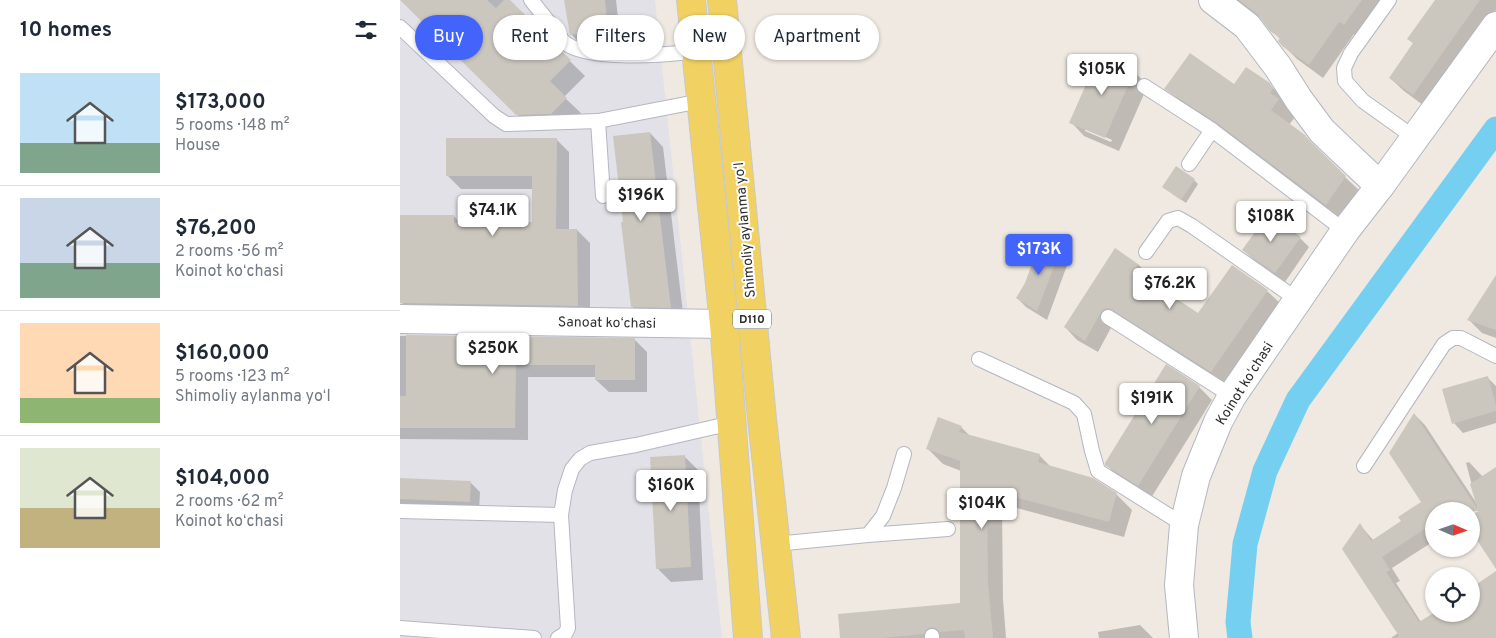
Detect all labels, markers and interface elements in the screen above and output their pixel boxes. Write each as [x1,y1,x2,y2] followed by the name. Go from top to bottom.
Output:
[415,15,483,60] chip: Buy
[493,15,567,60] chip: Rent
[577,15,664,60] chip: Filters
[674,15,745,60] chip: New
[755,15,879,60] chip: Apartment
[352,16,380,44] icon: filters
[20,17,112,44] text: 10 homes
[1067,54,1137,96] pin: $105K
[1078,60,1126,80] text: $105K
[175,89,266,116] text: $173,000
[60,93,120,153] icon: home
[175,116,290,136] text: 5 rooms · 148 m²
[175,136,220,156] text: House
[731,161,760,298] street label: Shimoliy aylanma yoʻl
[606,180,676,222] pin: $196K
[617,186,665,206] text: $196K
[452,194,534,237] pin: $74.1K
[1236,200,1306,243] pin: $108K
[469,201,517,221] text: $74.1K
[1247,207,1295,227] text: $108K
[175,215,257,242] text: $76,200
[60,218,120,278] icon: home
[1004,234,1074,276] pin: $173K
[1016,240,1062,260] text: $173K
[175,242,284,262] text: 2 rooms · 56 m²
[175,262,284,282] text: Koinot koʻchasi
[1129,268,1211,310] pin: $76.2K
[1144,274,1196,294] text: $76.2K
[733,310,771,328] road number: D110
[558,314,656,333] street label: Sanoat koʻchasi
[458,332,528,375] pin: $250K
[467,339,519,359] text: $250K
[1213,339,1278,429] street label: Koinot koʻchasi
[175,340,270,367] text: $160,000
[60,343,120,403] icon: home
[175,367,290,387] text: 5 rooms · 123 m²
[1117,382,1187,425] pin: $191K
[175,387,331,407] text: Shimoliy aylanma yoʻl
[1130,389,1174,409] text: $191K
[175,465,270,492] text: $104,000
[60,468,120,528] icon: home
[636,470,706,512] pin: $160K
[647,476,695,496] text: $160K
[947,488,1017,530] pin: $104K
[175,492,283,512] text: 2 rooms · 62 m²
[958,494,1006,514] text: $104K
[1425,502,1480,558] north arrow
[1425,502,1480,622] map controls
[175,512,284,532] text: Koinot koʻchasi
[1425,567,1480,622] button: locate

